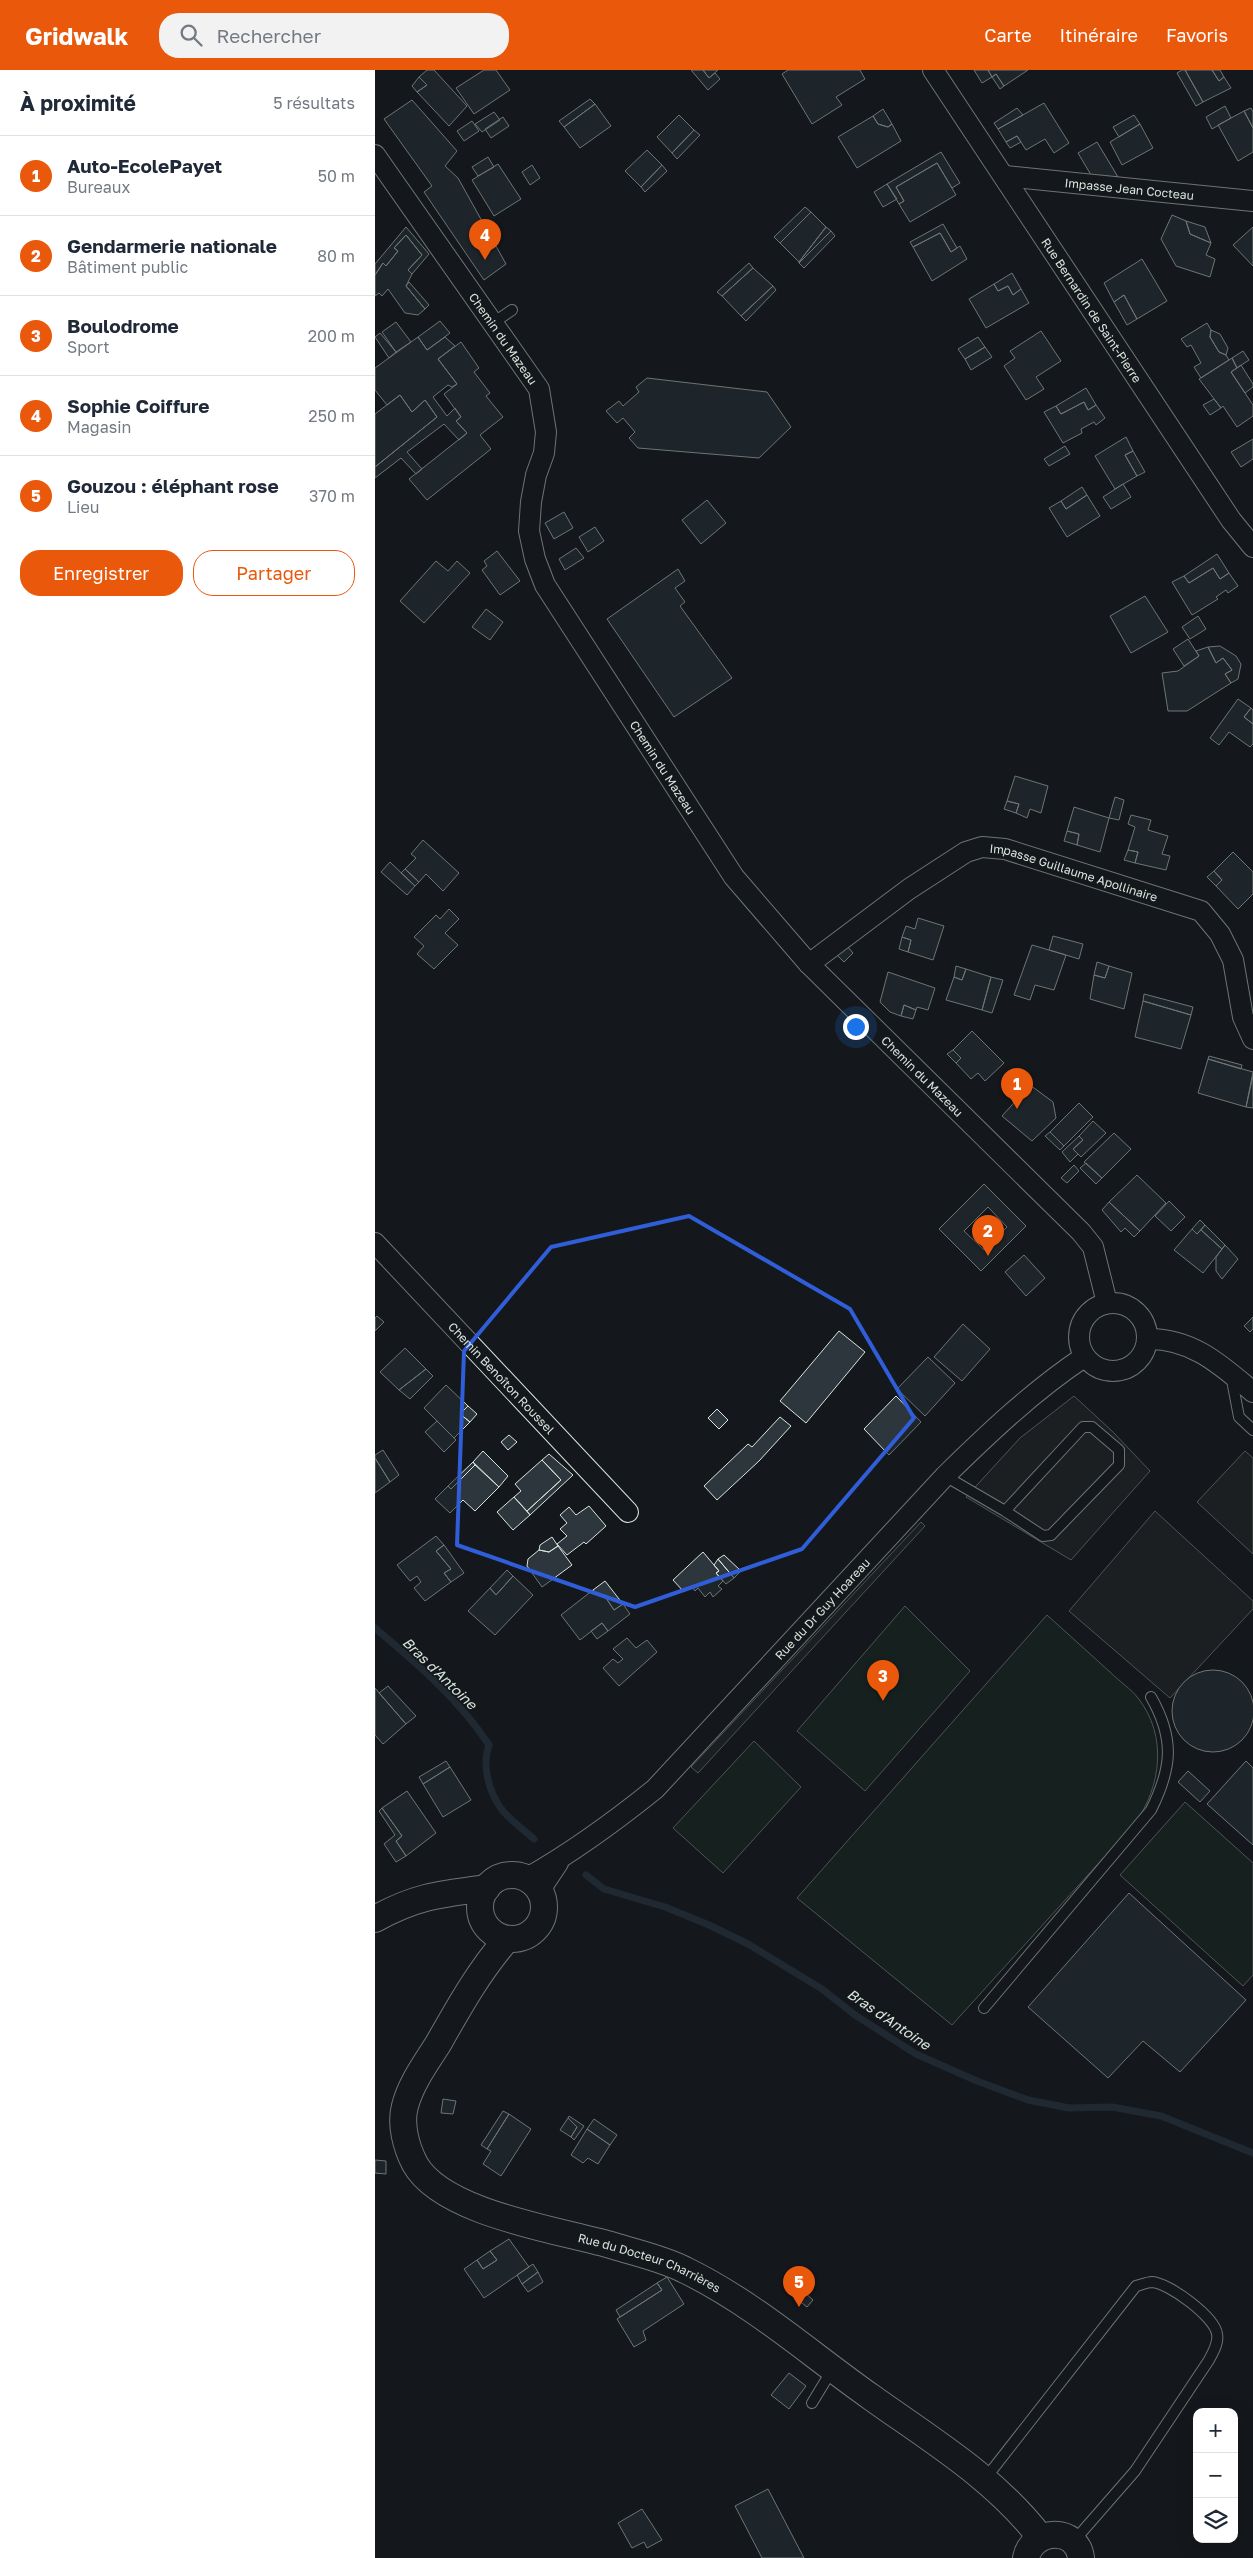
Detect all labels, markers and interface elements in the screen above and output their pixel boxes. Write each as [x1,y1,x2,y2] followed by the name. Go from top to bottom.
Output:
[159,13,509,58] search box
[25,21,129,50] text: Gridwalk
[177,21,205,49] icon: search
[217,24,321,47] text: Rechercher
[984,24,1032,46] text: Carte
[1060,24,1138,46] text: Itinéraire
[1166,24,1228,46] text: Favoris
[20,90,136,116] text: À proximité
[273,93,355,113] text: 5 résultats
[67,154,222,177] text: Auto-EcolePayet
[32,166,40,186] text: 1
[318,166,355,186] text: 50 m
[1064,175,1195,203] street label: Impasse Jean Cocteau
[67,177,130,197] text: Bureaux
[469,219,501,260] pin: 4
[67,234,277,257] text: Gendarmerie nationale
[1039,235,1145,385] street label: Rue Bernardin de Saint-Pierre
[31,246,41,266] text: 2
[317,246,355,266] text: 80 m
[67,257,188,277] text: Bâtiment public
[466,290,541,387] street label: Chemin du Mazeau
[67,314,179,337] text: Boulodrome
[31,326,41,346] text: 3
[308,326,355,346] text: 200 m
[67,337,110,357] text: Sport
[67,394,209,417] text: Sophie Coiffure
[31,406,41,426] text: 4
[308,406,355,426] text: 250 m
[67,417,131,437] text: Magasin
[67,474,279,497] text: Gouzou : éléphant rose
[31,486,41,506] text: 5
[309,486,355,506] text: 370 m
[67,497,99,517] text: Lieu
[20,550,183,596] button: Enregistrer
[193,550,355,596] button: Partager
[627,718,699,817] street label: Chemin du Mazeau
[989,840,1160,904] street label: Impasse Guillaume Apollinaire
[843,1014,869,1040] your location
[879,1032,967,1119] street label: Chemin du Mazeau
[1001,1068,1033,1109] pin: 1
[972,1215,1004,1256] pin: 2
[446,1319,558,1437] street label: Chemin Benoîton Roussel
[771,1555,873,1663] street label: Rue du Dr Guy Hoareau
[399,1633,481,1713] water label: Bras d'Antoine
[867,1660,899,1701] pin: 3
[844,1985,934,2053] water label: Bras d'Antoine
[577,2230,724,2295] street label: Rue du Docteur Charrières
[783,2266,815,2307] pin: 5
[1193,2408,1238,2543] map controls
[1193,2408,1238,2453] button: +
[1193,2453,1238,2498] button: −
[1193,2498,1238,2543] button: layers

